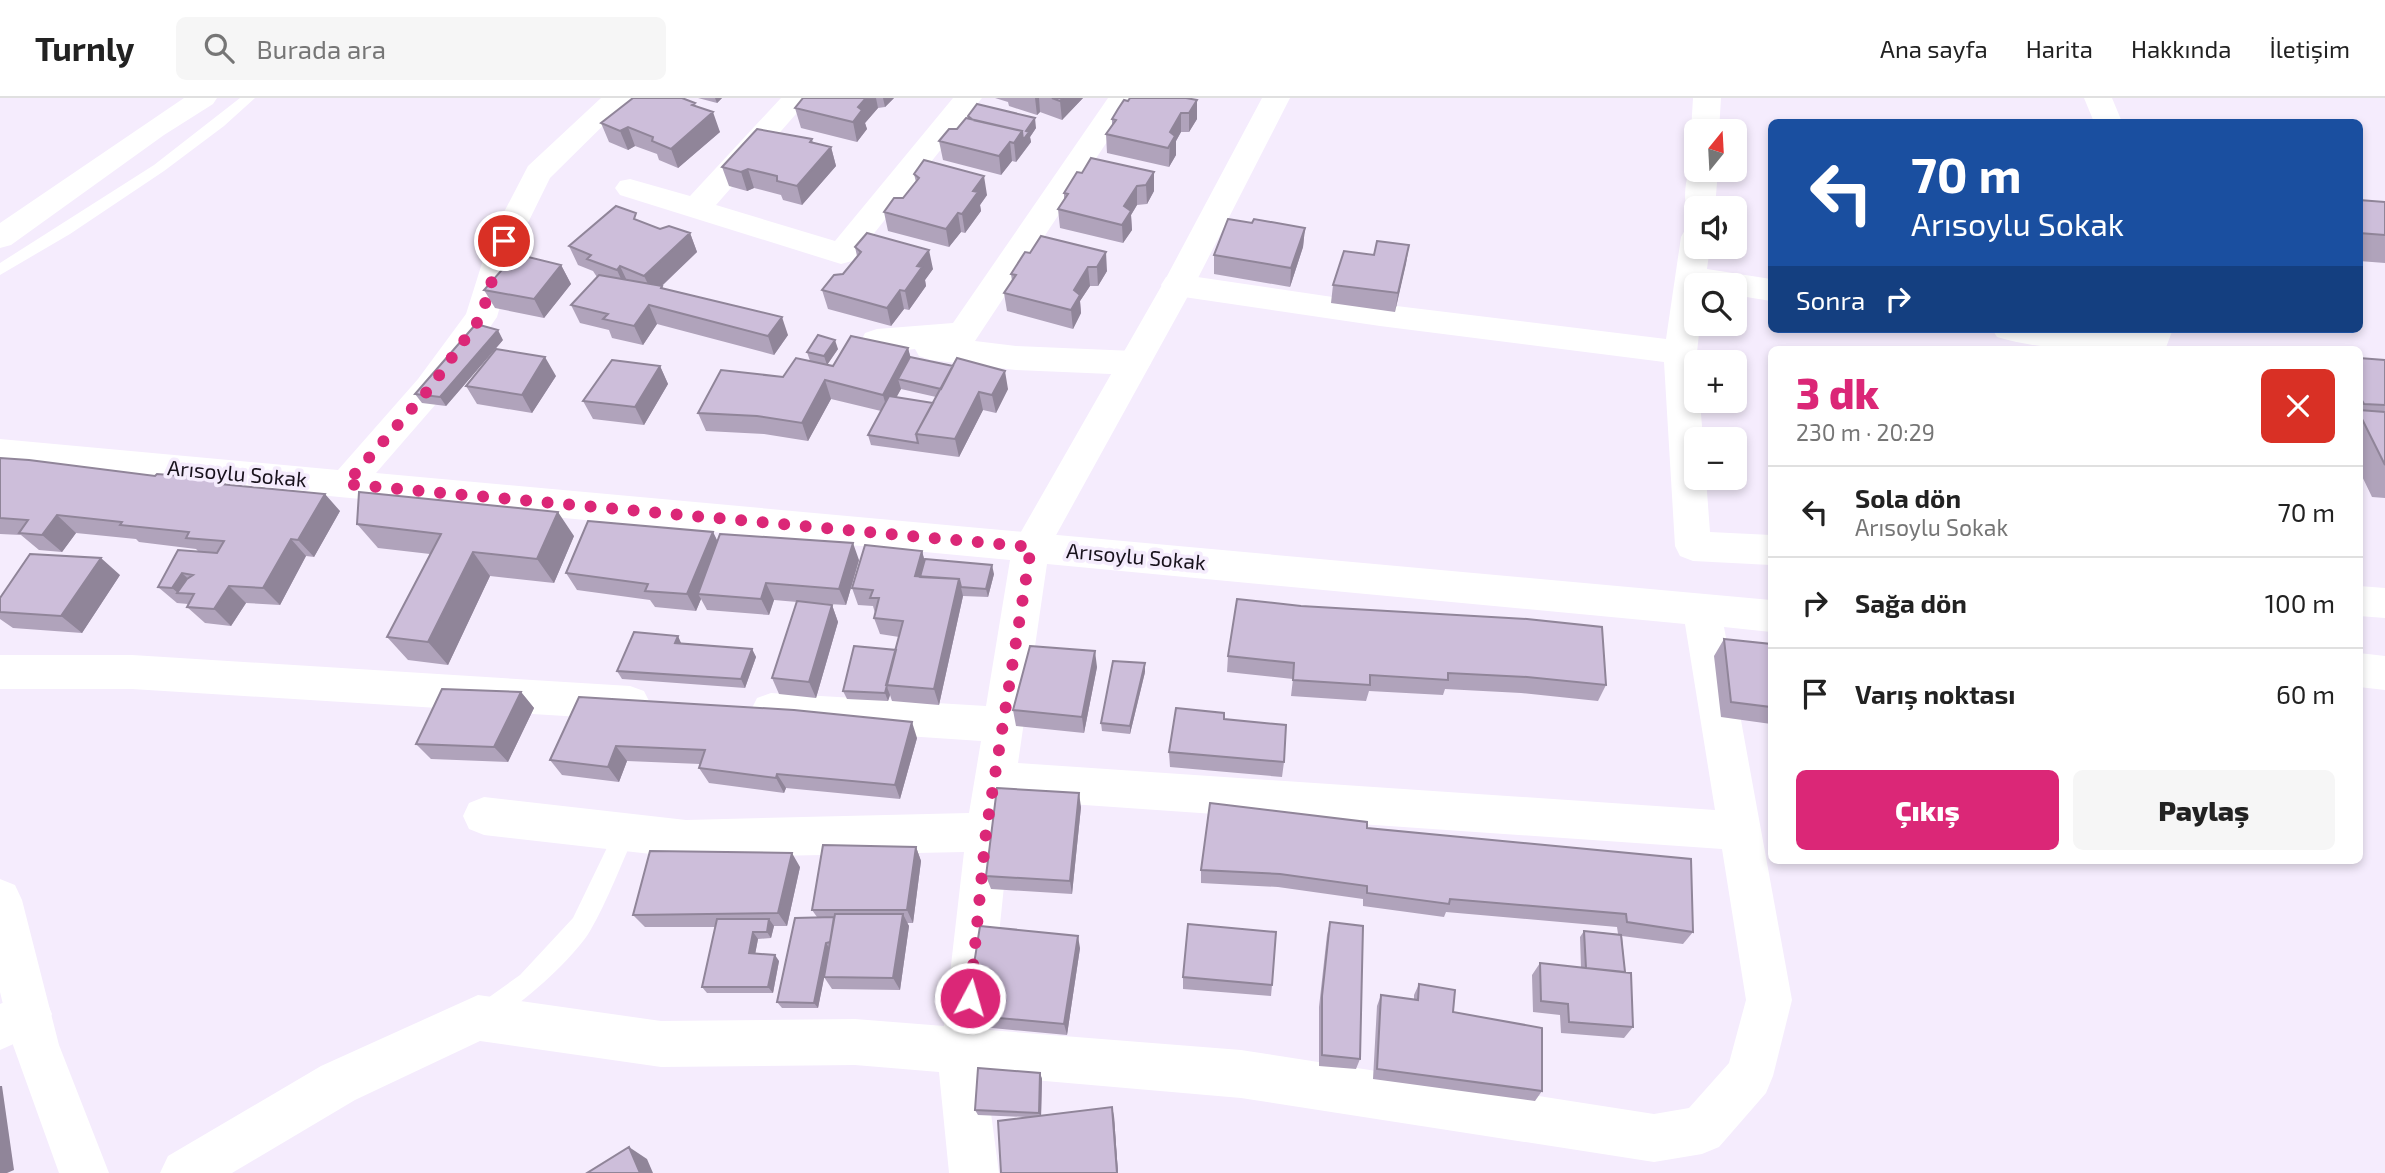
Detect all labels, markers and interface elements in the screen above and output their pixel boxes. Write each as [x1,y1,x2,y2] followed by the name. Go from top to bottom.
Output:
[176,17,666,80] search box
[35,28,134,68] text: Turnly
[200,29,238,67] icon: search
[256,33,386,64] text: Burada ara
[1880,34,1988,63] text: Ana sayfa
[2026,34,2093,63] text: Harita
[2131,34,2231,63] text: Hakkında
[2269,34,2350,63] text: İletişim
[1684,119,1746,182] north arrow
[1684,119,1747,490] map controls
[1911,144,2022,203] text: 70 m
[1796,147,1887,238] icon: left
[1684,196,1747,259] button: sound
[1911,204,2124,242] text: Arısoylu Sokak
[474,211,534,271] pin
[485,222,523,260] icon: arrive
[1684,273,1747,336] button: search
[1879,280,1917,318] icon: right
[1796,284,1865,315] text: Sonra
[1684,350,1747,413] button: +
[1796,367,1879,417] text: 3 dk
[2261,369,2335,443] button: close
[1796,418,1935,446] text: 230 m · 20:29
[1684,427,1747,490] button: −
[166,454,308,491] street label: Arısoylu Sokak
[1855,482,1961,513] text: Sola dön
[1796,493,1834,531] icon: left
[2277,496,2335,527] text: 70 m
[1855,513,2008,541] text: Arısoylu Sokak
[1065,537,1207,574] street label: Arısoylu Sokak
[1796,584,1834,622] icon: right
[1855,587,1967,618] text: Sağa dön
[2265,587,2335,618] text: 100 m
[1796,675,1834,713] icon: arrive
[1855,678,2015,709] text: Varış noktası
[2276,678,2335,709] text: 60 m
[1796,770,2059,850] button: Çıkış
[2073,770,2335,850] button: Paylaş
[933,961,1007,1035] position arrow

